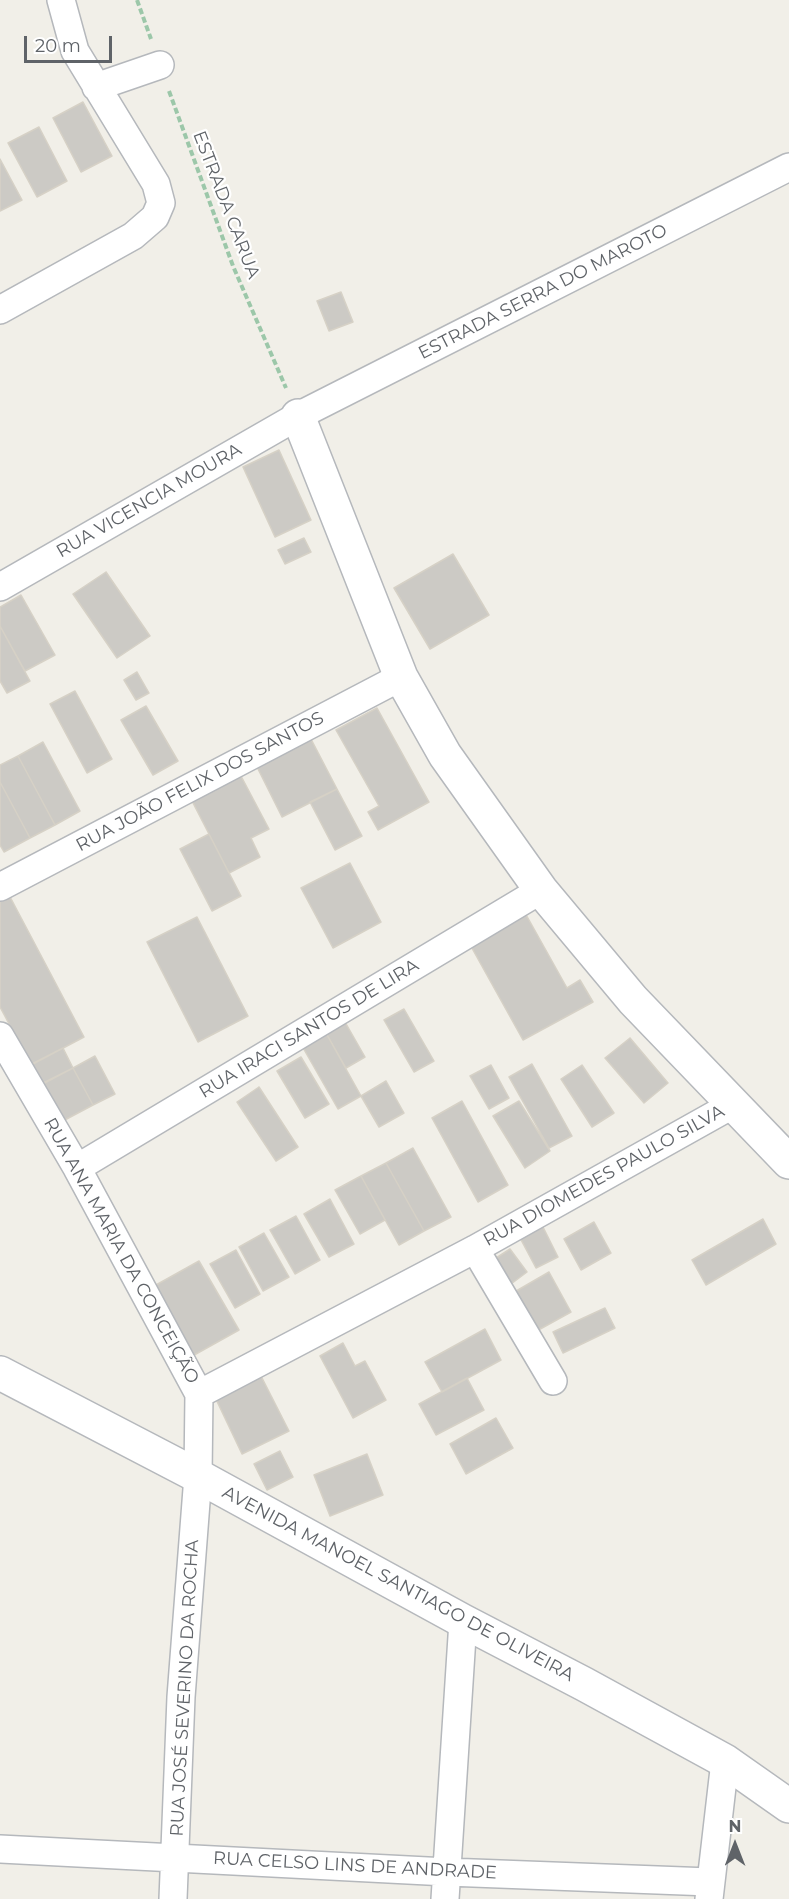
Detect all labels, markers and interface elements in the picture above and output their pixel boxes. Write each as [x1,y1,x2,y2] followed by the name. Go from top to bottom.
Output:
[27,24,116,62] scale bar
[35,35,81,57] text: 20 m
[188,128,264,282] street label: ESTRADA CARUA
[415,220,671,364] street label: ESTRADA SERRA DO MAROTO
[53,439,245,563] street label: RUA VICENCIA MOURA
[72,707,328,857] street label: RUA JOÃO FELIX DOS SANTOS
[195,955,423,1103] street label: RUA IRACI SANTOS DE LIRA
[480,1101,728,1251] street label: RUA DIOMEDES PAULO SILVA
[39,1114,203,1388] street label: RUA ANA MARIA DA CONCEIÇÃO
[218,1482,578,1686] street label: AVENIDA MANOEL SANTIAGO DE OLIVEIRA
[166,1539,204,1837] street label: RUA JOSÉ SEVERINO DA ROCHA
[705,1815,765,1875] north arrow
[729,1817,741,1836] text: N
[213,1848,497,1884] street label: RUA CELSO LINS DE ANDRADE

